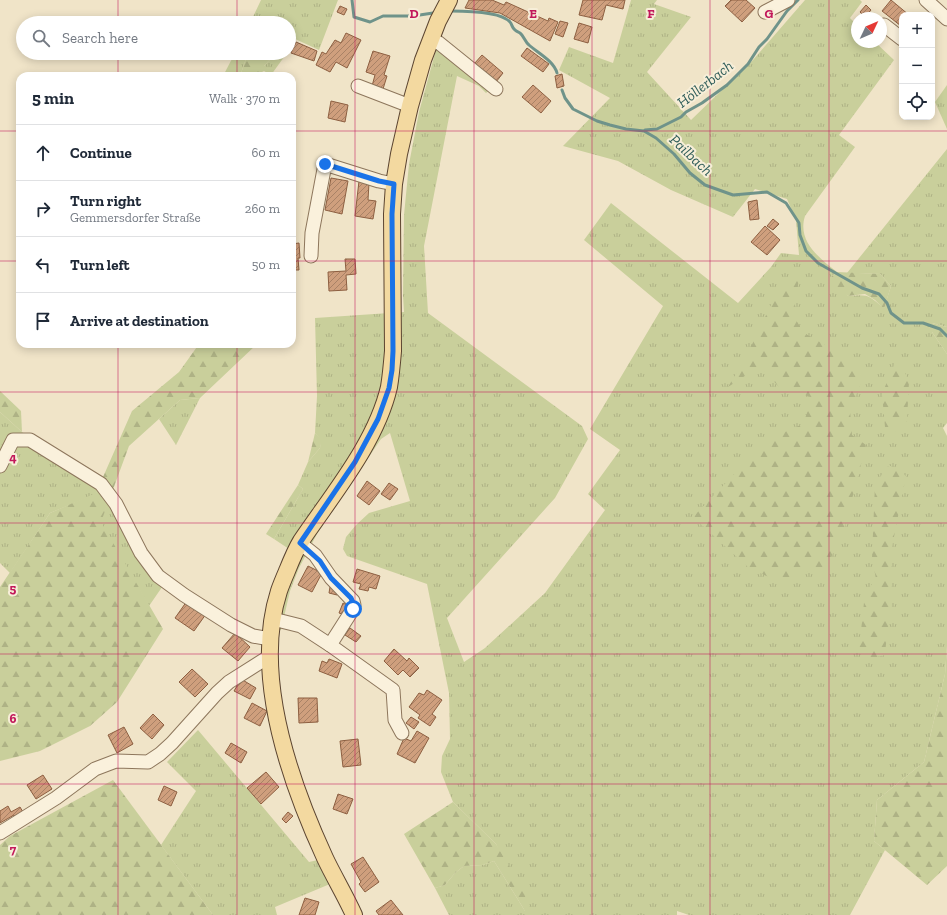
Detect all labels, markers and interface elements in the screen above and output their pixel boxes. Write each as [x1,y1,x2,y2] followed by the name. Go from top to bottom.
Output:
[409,6,419,21] text: D
[529,6,537,21] text: E
[647,6,655,21] text: F
[765,6,774,21] text: G
[851,12,887,48] north arrow
[899,12,935,120] map controls
[899,12,935,48] button: +
[16,16,296,60] search box
[30,27,52,49] icon: search
[62,29,138,47] text: Search here
[899,48,935,84] button: −
[673,56,737,111] water label: Höllerbach
[899,84,935,120] button: locate
[32,88,74,108] text: 5 min
[209,91,280,106] text: Walk · 370 m
[666,131,717,180] water label: Pailbach
[32,142,54,164] icon: ahead
[70,144,132,162] text: Continue
[251,145,280,160] text: 60 m
[316,155,334,173] route end
[70,192,141,210] text: Turn right
[32,198,54,220] icon: right
[245,201,280,216] text: 260 m
[70,210,201,225] text: Gemmersdorfer Straße
[32,254,54,276] icon: left
[70,256,130,274] text: Turn left
[252,257,280,272] text: 50 m
[32,310,54,332] icon: arrive
[70,312,209,330] text: Arrive at destination
[9,450,17,465] text: 4
[10,581,17,596] text: 5
[344,600,362,618] route start
[10,711,17,726] text: 6
[10,842,17,857] text: 7

